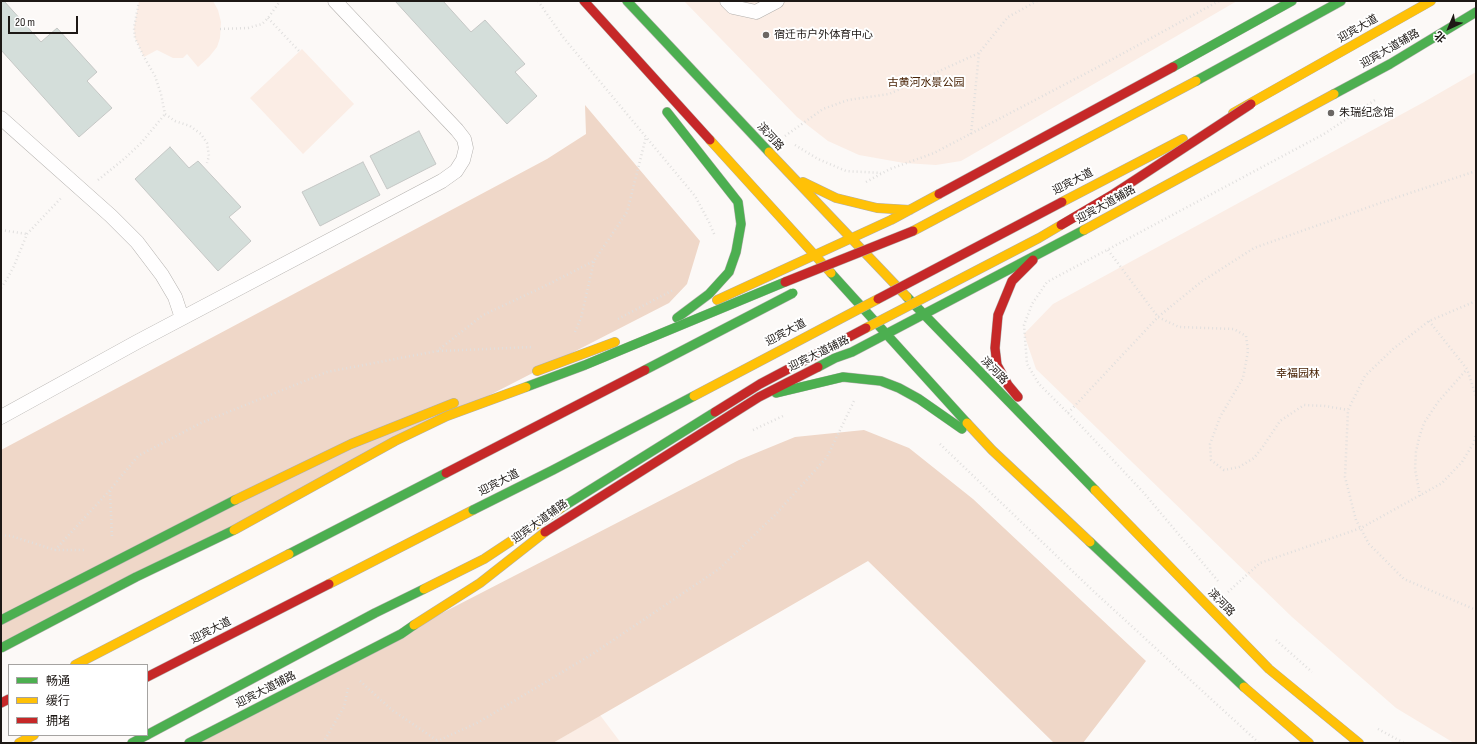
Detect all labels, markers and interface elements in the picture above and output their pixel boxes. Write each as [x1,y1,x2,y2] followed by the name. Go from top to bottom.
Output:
[10,8,80,34] scale bar
[1429,8,1469,48] north arrow
[1336,12,1380,46] street label: 迎宾大道
[15,15,35,30] text: 20 m
[1358,27,1422,71] street label: 迎宾大道辅路
[774,28,873,42] place label: 宿迁市户外体育中心
[1432,28,1449,45] text: 北
[761,30,771,40] marker: 宿迁市户外体育中心
[888,76,964,90] park label: 古黄河水景公园
[1339,106,1394,120] place label: 朱瑞纪念馆
[1326,108,1336,118] marker: 朱瑞纪念馆
[754,120,786,154] street label: 滨河路
[1050,166,1096,198] street label: 迎宾大道
[1074,183,1138,227] street label: 迎宾大道辅路
[763,317,809,349] street label: 迎宾大道
[786,334,852,374] street label: 迎宾大道辅路
[978,355,1010,387] street label: 滨河路
[1276,367,1320,381] park label: 幸福园林
[476,467,522,499] street label: 迎宾大道
[509,497,571,547] street label: 迎宾大道辅路
[1205,587,1237,619] street label: 滨河路
[188,615,234,647] street label: 迎宾大道
[8,664,148,736] legend
[234,669,298,711] street label: 迎宾大道辅路
[46,674,70,689] text: 畅通
[46,694,70,709] text: 缓行
[46,714,70,729] text: 拥堵

